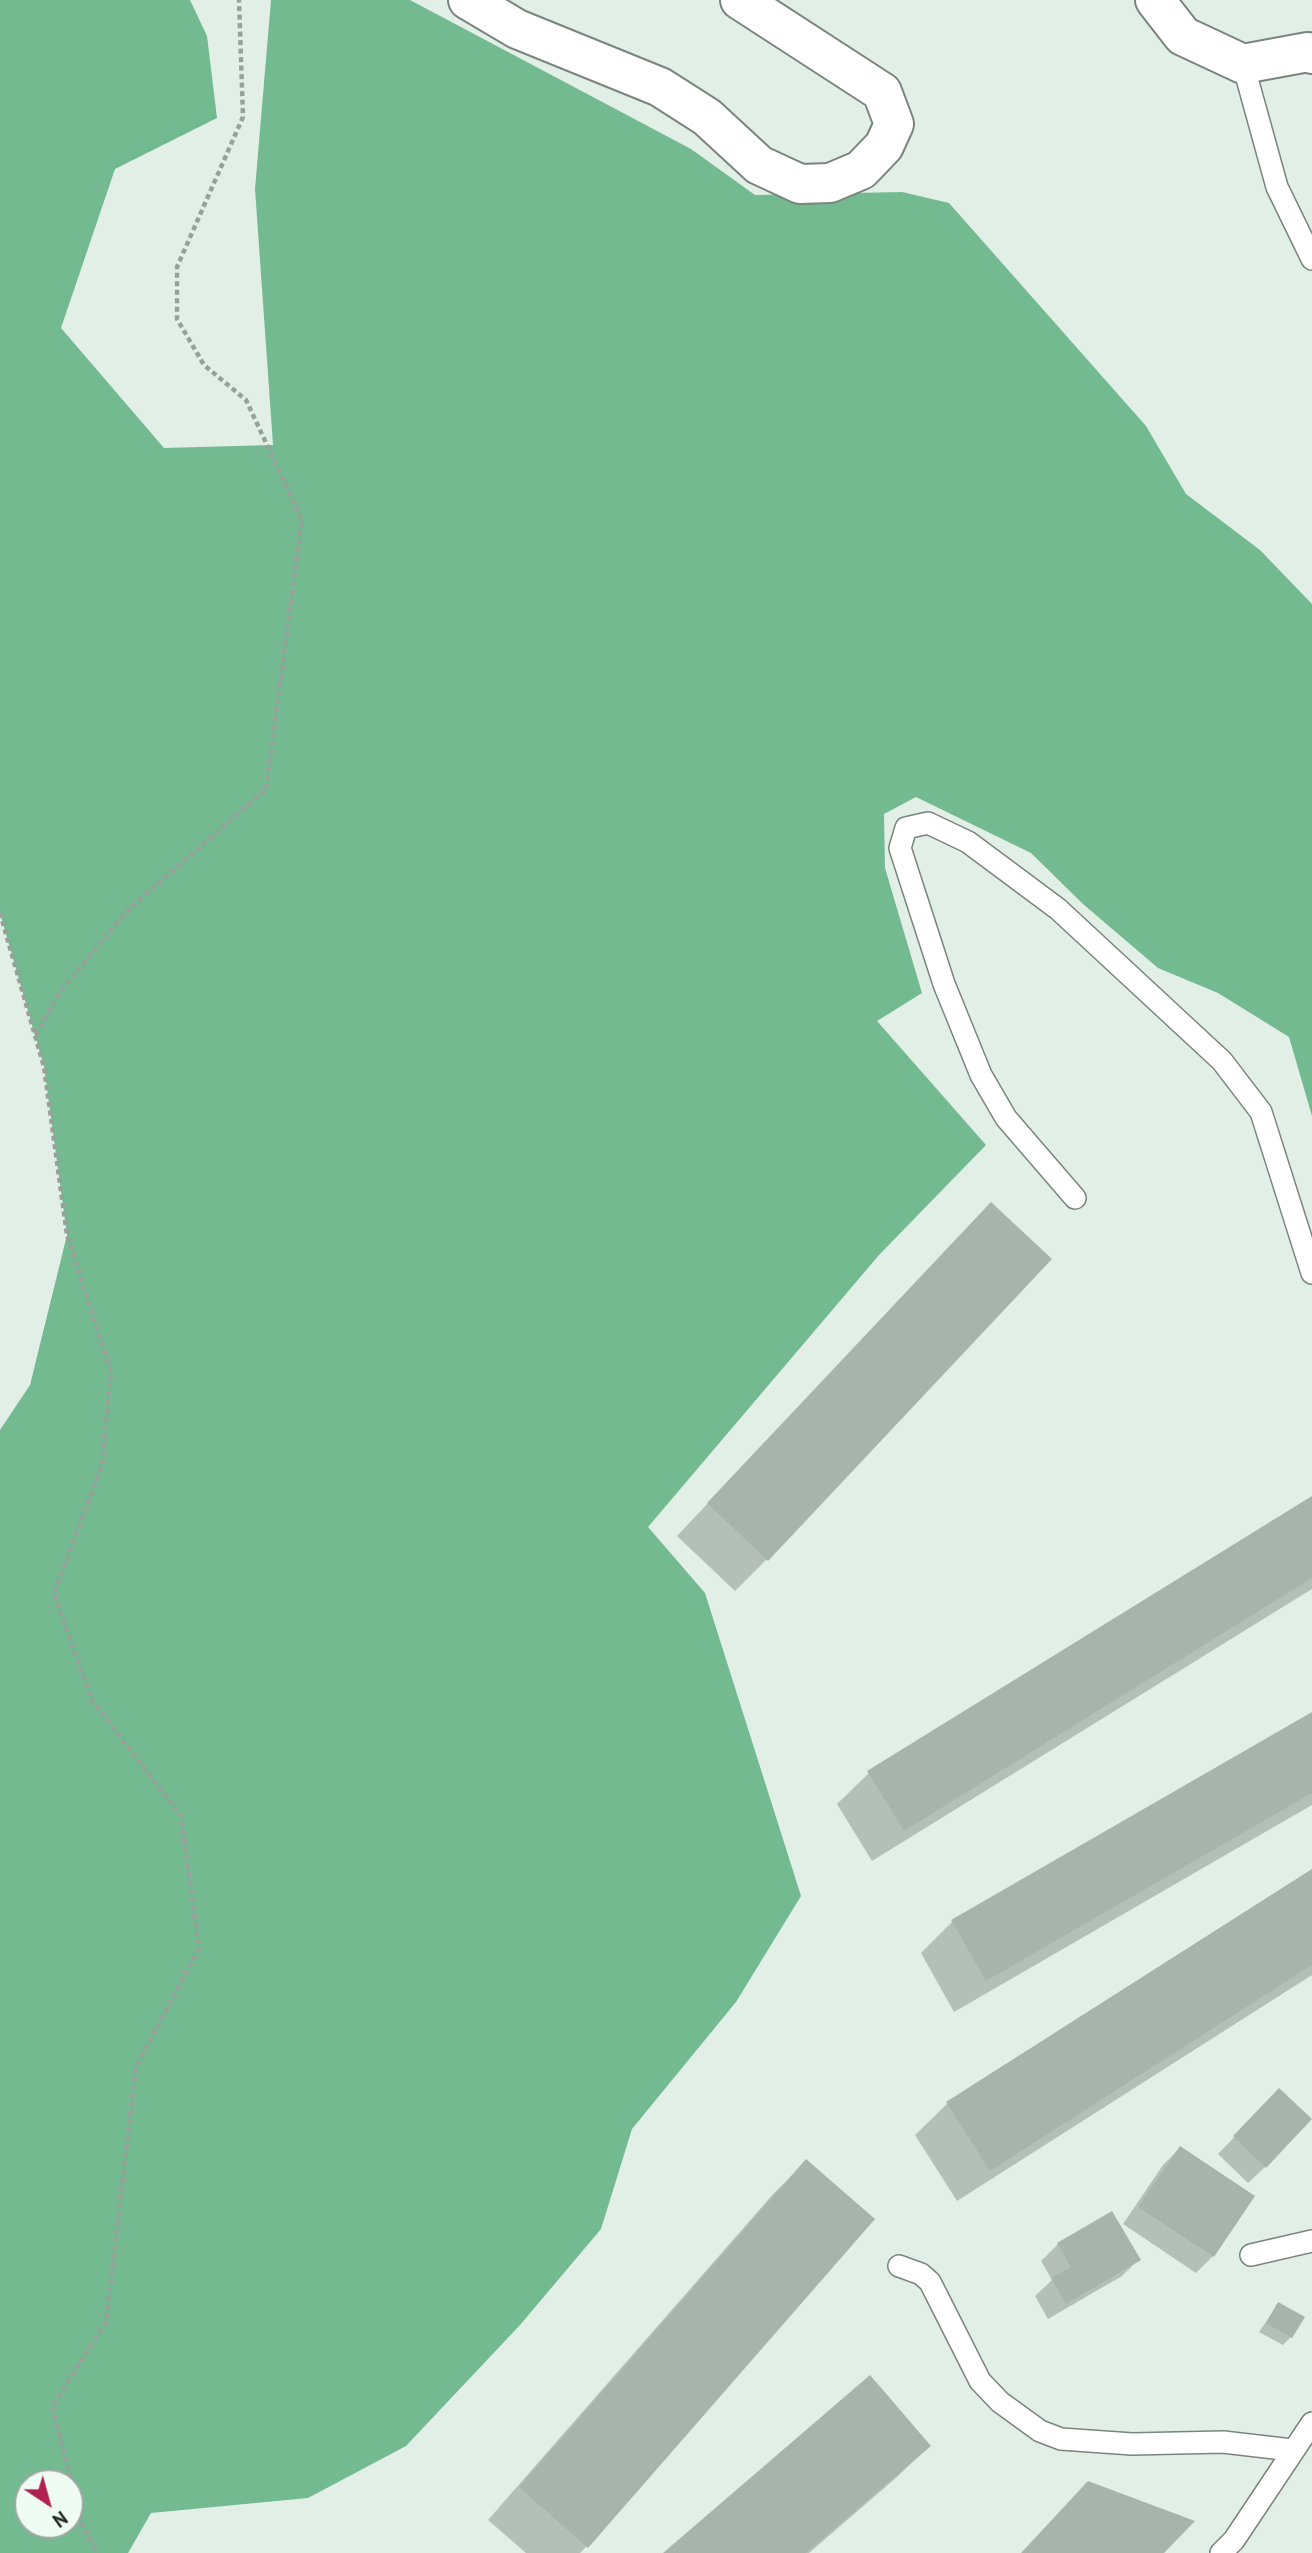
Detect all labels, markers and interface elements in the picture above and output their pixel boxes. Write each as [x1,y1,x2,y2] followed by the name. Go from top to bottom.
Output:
[14,2469,84,2539] north arrow
[48,2506,72,2533] text: N

